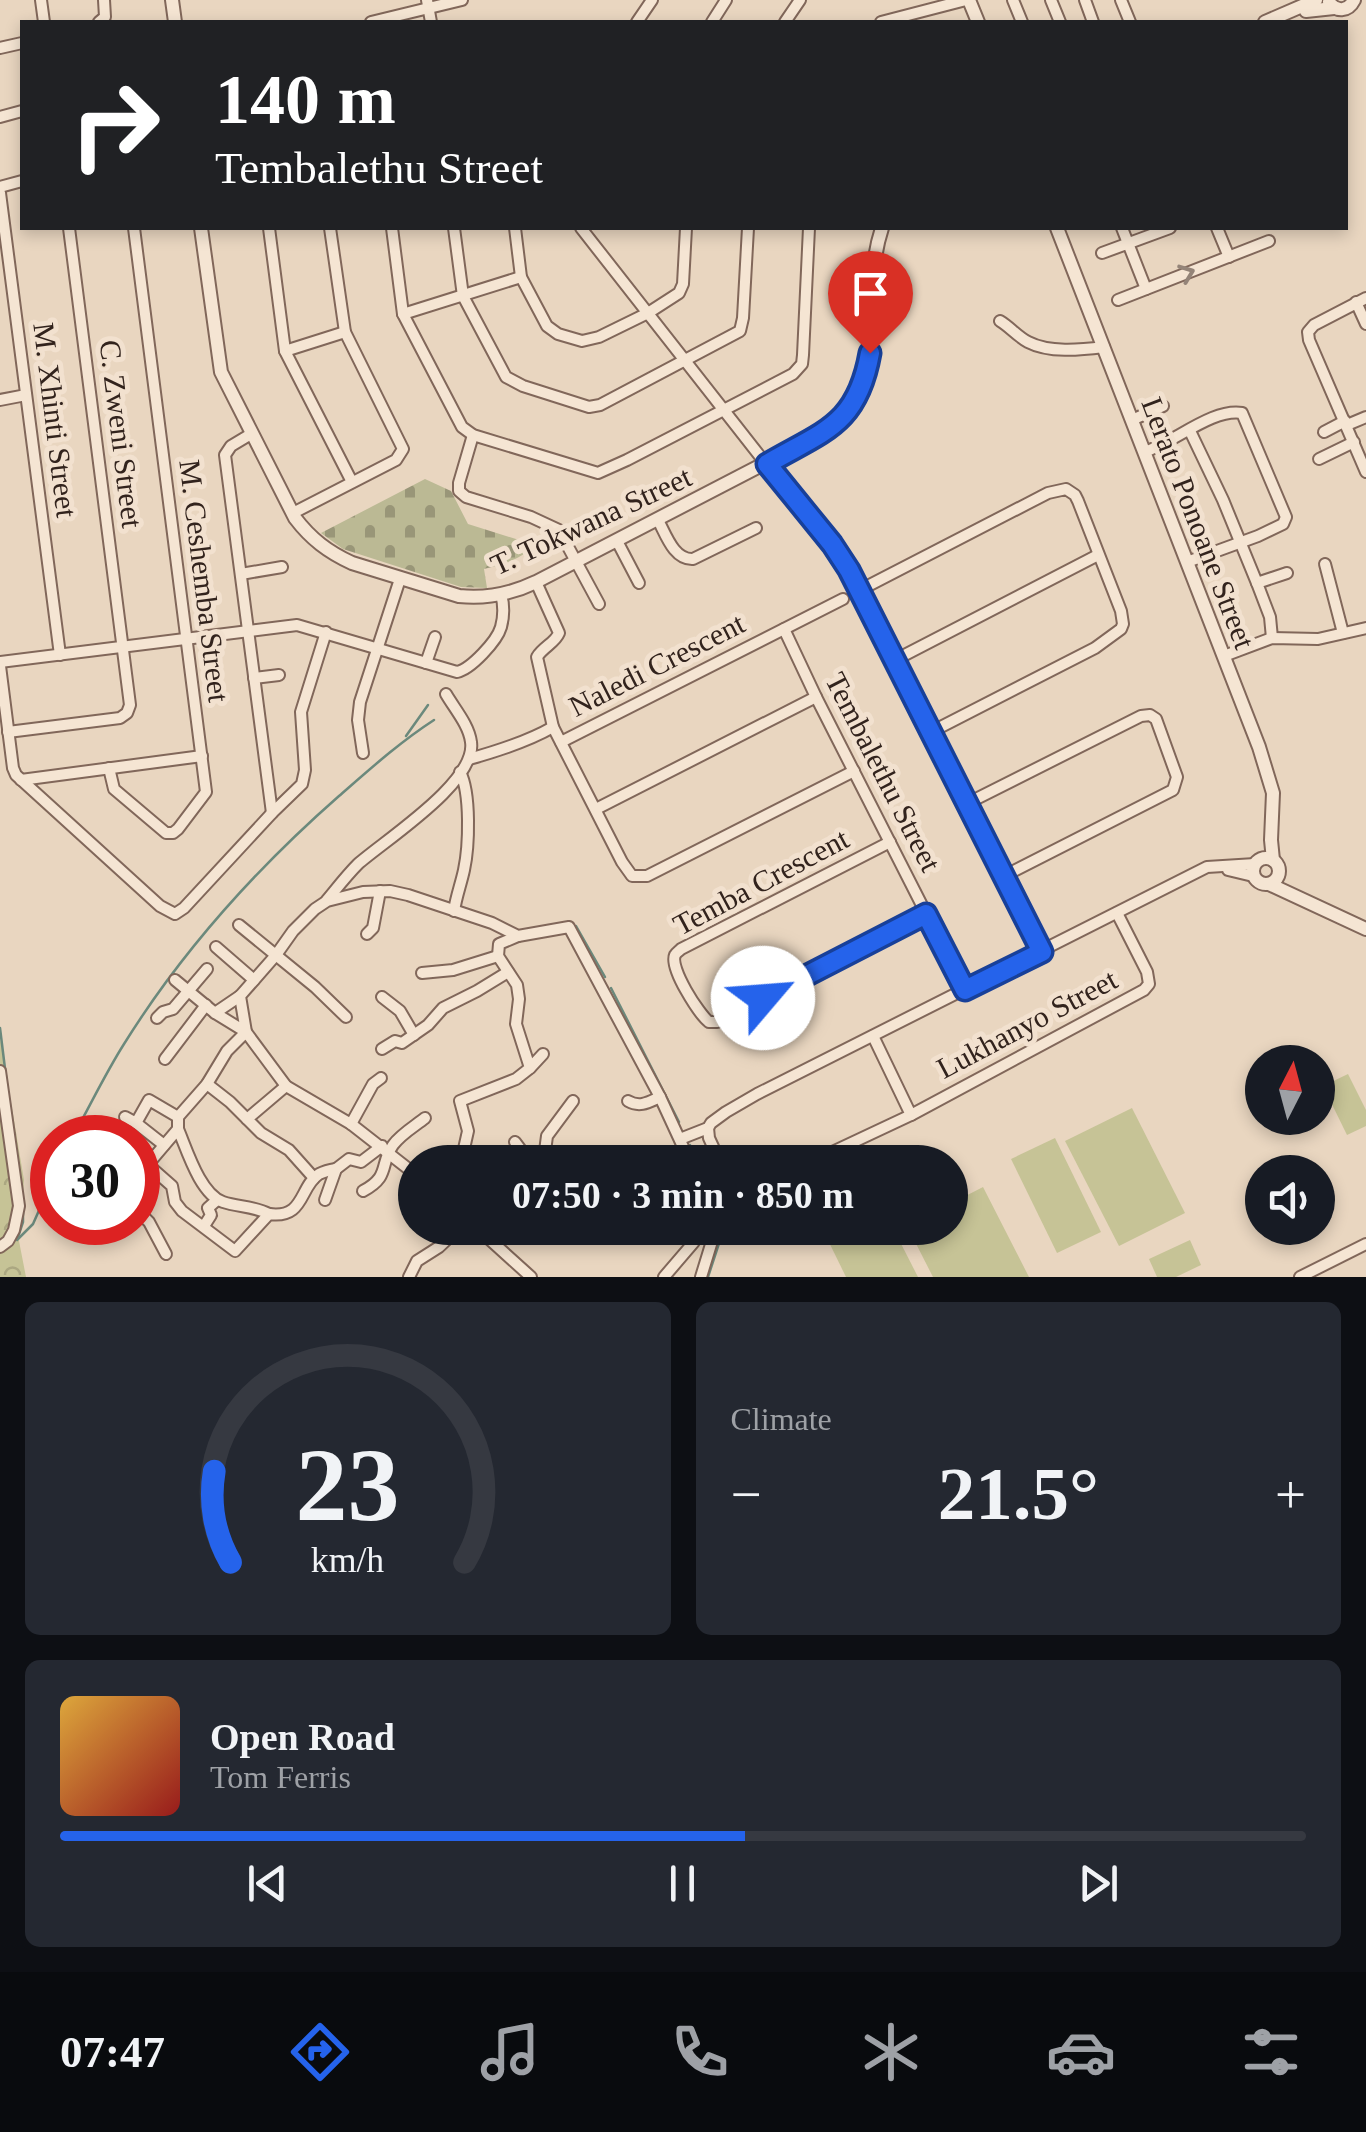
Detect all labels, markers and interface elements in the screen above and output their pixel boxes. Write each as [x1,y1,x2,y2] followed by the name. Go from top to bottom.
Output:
[50,60,180,190] icon: right
[215,61,396,138] text: 140 m
[215,143,543,193] text: Tembalethu Street
[828,251,913,354] pin
[1178,264,1195,285] one-way arrow
[843,266,898,321] icon: arrive
[27,321,84,520] street label: M. Xhinti Street
[94,338,149,530] street label: C. Zweni Street
[1135,392,1262,654] street label: Lerato Ponoane Street
[173,458,236,705] street label: M. Ceshemba Street
[485,459,697,581] street label: T. Tokwana Street
[564,606,751,723] street label: Naledi Crescent
[819,667,948,877] street label: Tembalethu Street
[668,821,855,942] street label: Temba Crescent
[711,946,815,1050] position arrow
[931,962,1123,1085] street label: Lukhanyo Street
[1245,1045,1335,1135] north arrow
[1245,1045,1335,1245] map controls
[30,1115,160,1245] speed limit sign: 30
[1245,1155,1335,1245] button: sound
[512,1174,854,1216] text: 07:50 · 3 min · 850 m
[731,1401,832,1437] text: Climate
[296,1427,400,1542] text: 23
[938,1452,1099,1535] text: 21.5°
[731,1464,762,1525] text: −
[1275,1464,1306,1525] text: +
[311,1540,385,1580] text: km/h
[210,1716,395,1758] text: Open Road
[210,1759,351,1795] text: Tom Ferris
[240,1856,295,1911] icon: previous
[655,1856,710,1911] icon: pause
[1071,1856,1126,1911] icon: next
[285,2017,355,2087] icon: directions
[475,2017,545,2087] icon: music
[665,2017,735,2087] icon: phone
[856,2017,926,2087] icon: climate
[1046,2017,1116,2087] icon: car
[1236,2017,1306,2087] icon: filters
[60,2027,165,2077] text: 07:47

